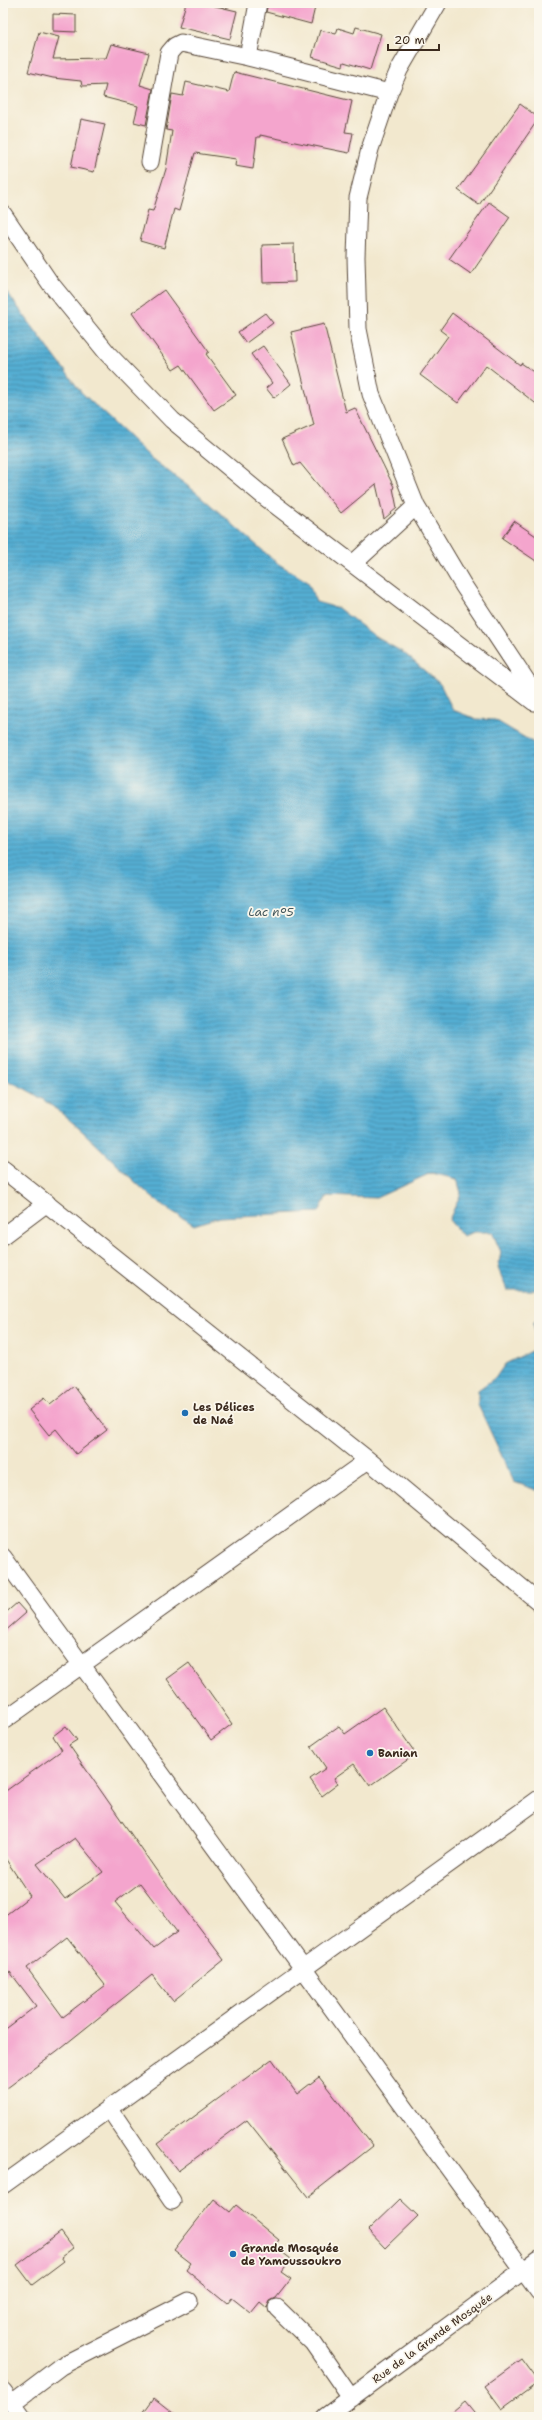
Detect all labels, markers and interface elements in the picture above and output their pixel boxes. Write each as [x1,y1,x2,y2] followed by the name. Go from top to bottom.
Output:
[388,26,439,52] scale bar
[394,32,425,48] text: 20 m
[248,904,294,920] water label: Lac n°5
[193,1400,255,1428] place label: Les Délices de Naé
[180,1408,190,1418] marker: Les Délices de Naé
[378,1746,418,1761] place label: Banian
[365,1748,375,1758] marker: Banian
[241,2241,341,2269] place label: Grande Mosquée de Yamoussoukro
[228,2249,238,2259] marker: Grande Mosquée de Yamoussoukro
[369,2290,495,2387] street label: Rue de la Grande Mosquée

